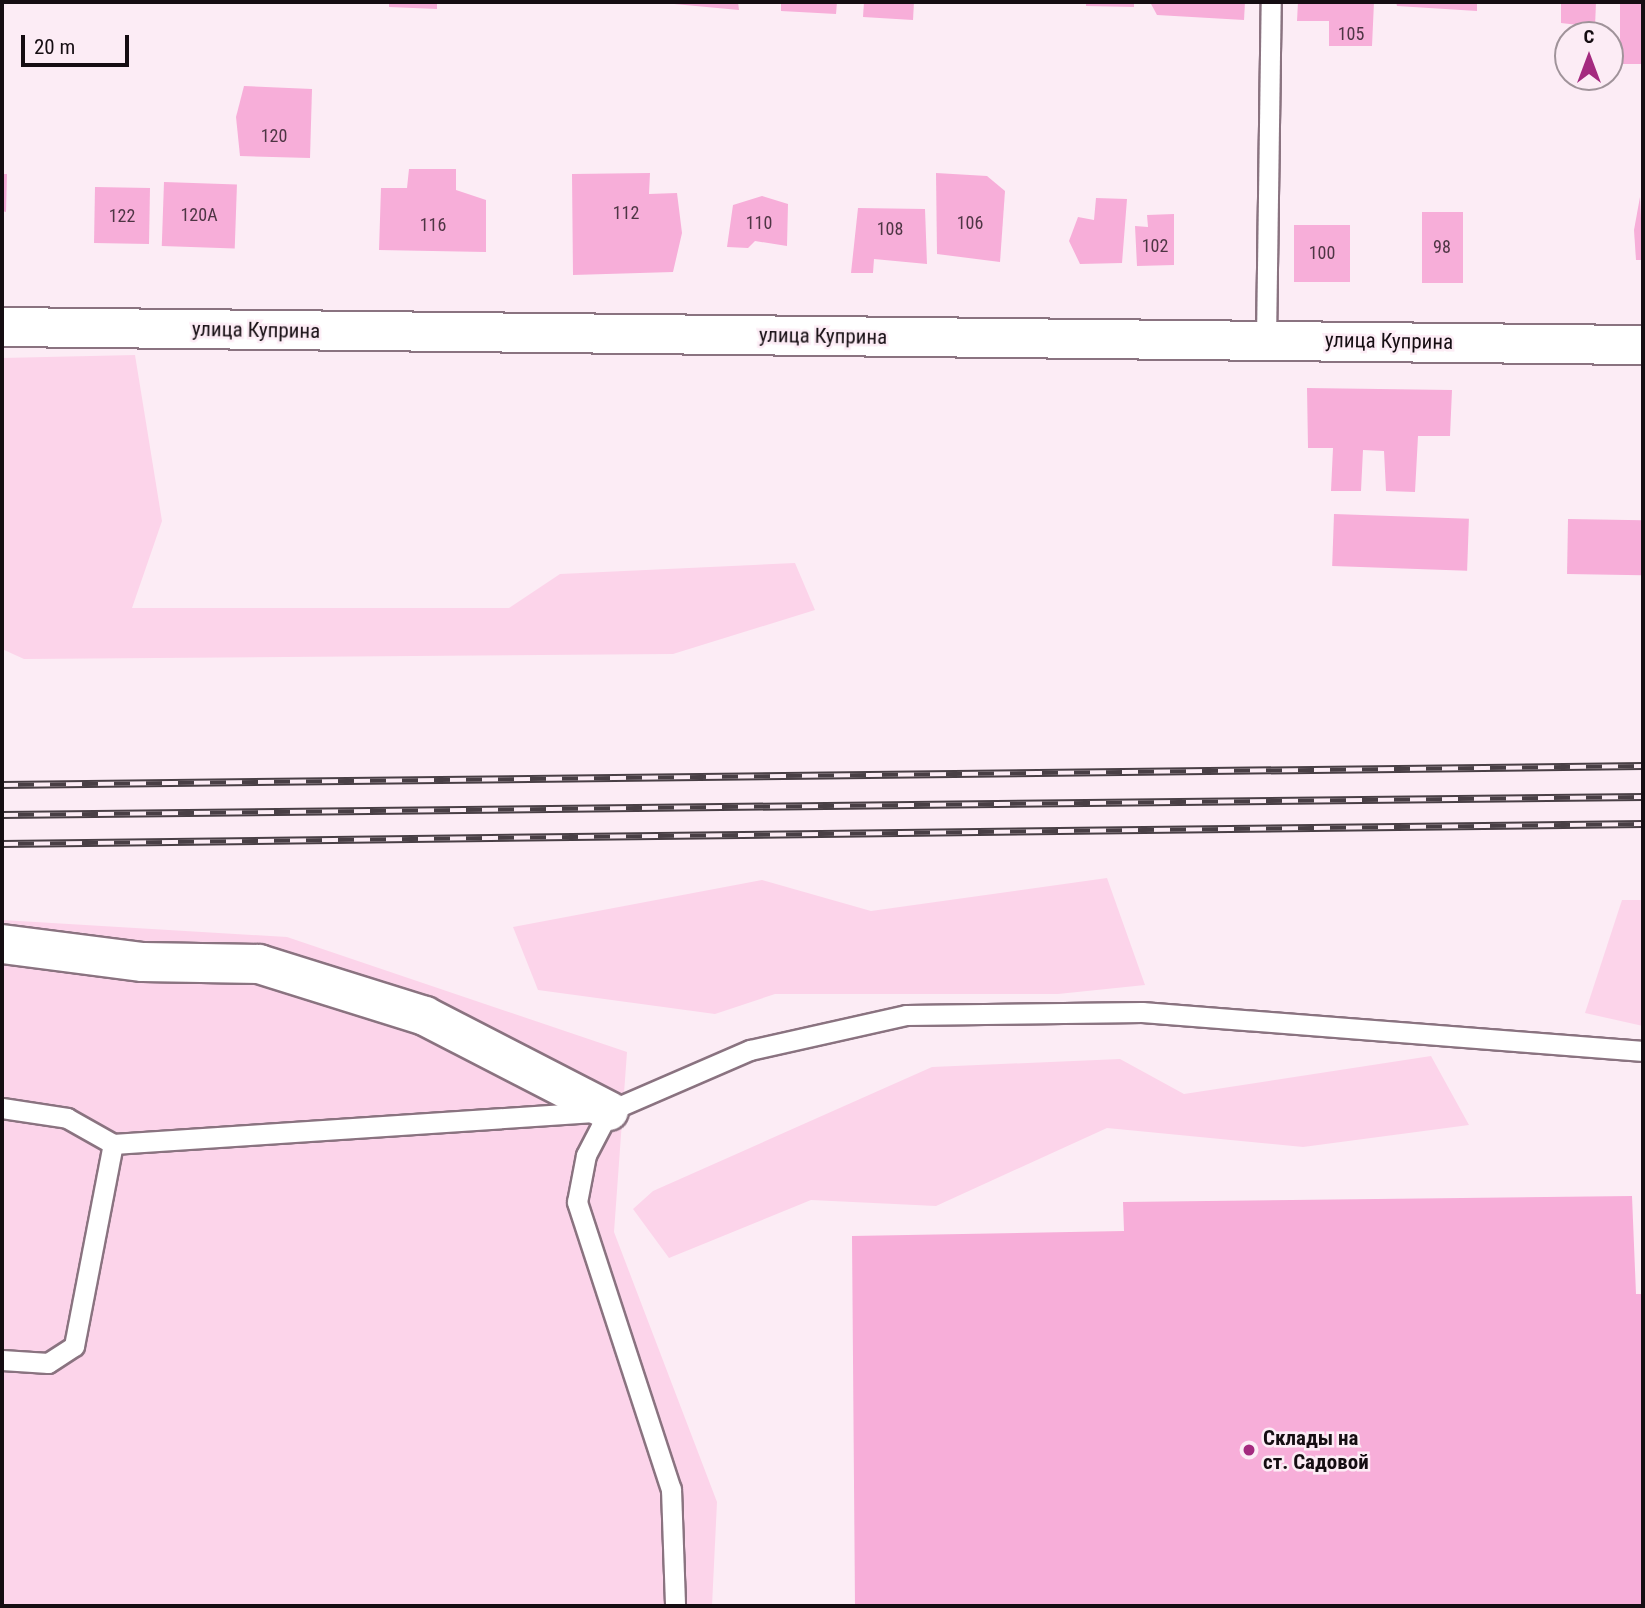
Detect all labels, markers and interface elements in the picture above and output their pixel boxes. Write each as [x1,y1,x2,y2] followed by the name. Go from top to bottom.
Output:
[24,21,133,65] scale bar
[1554,21,1624,91] north arrow
[1338,23,1364,45] house number: 105
[1584,25,1594,48] text: С
[34,35,75,59] text: 20 m
[261,125,287,147] house number: 120
[613,202,639,224] house number: 112
[180,204,218,226] house number: 120А
[109,205,135,227] house number: 122
[746,212,772,234] house number: 110
[957,212,983,234] house number: 106
[420,214,446,236] house number: 116
[877,218,903,240] house number: 108
[1142,235,1168,257] house number: 102
[1433,236,1451,258] house number: 98
[1309,242,1335,264] house number: 100
[192,316,320,344] street label: улица Куприна
[759,322,887,350] street label: улица Куприна
[1325,327,1453,355] street label: улица Куприна
[1263,1425,1369,1475] place label: Склады на ст. Садовой
[1241,1442,1257,1458] marker: Склады на ст. Садовой

